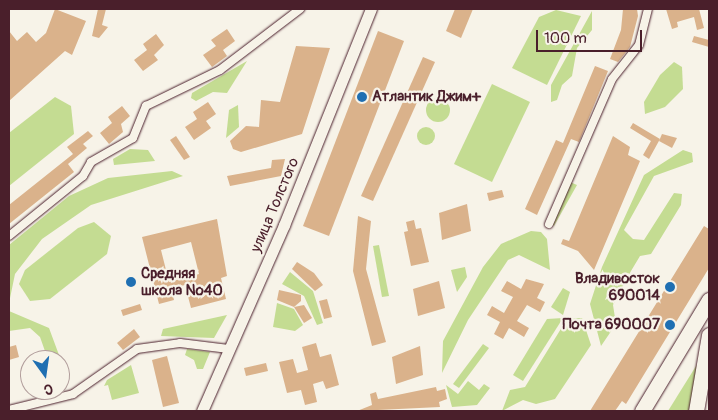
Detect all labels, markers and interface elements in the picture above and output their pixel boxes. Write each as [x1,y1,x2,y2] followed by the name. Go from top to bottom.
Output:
[538,20,644,52] scale bar
[544,29,587,48] text: 100 m
[372,88,480,106] place label: Атлантик Джим+
[356,91,368,103] marker: Атлантик Джим+
[247,155,303,255] street label: улица Толстого
[141,264,223,299] place label: Средняя школа №40
[575,269,660,304] place label: Владивосток 690014
[125,276,137,288] marker: Средняя школа №40
[664,281,676,293] marker: Владивосток 690014
[563,316,660,334] place label: Почта 690007
[664,319,676,331] marker: Почта 690007
[20,350,70,400] north arrow
[42,380,55,398] text: С

